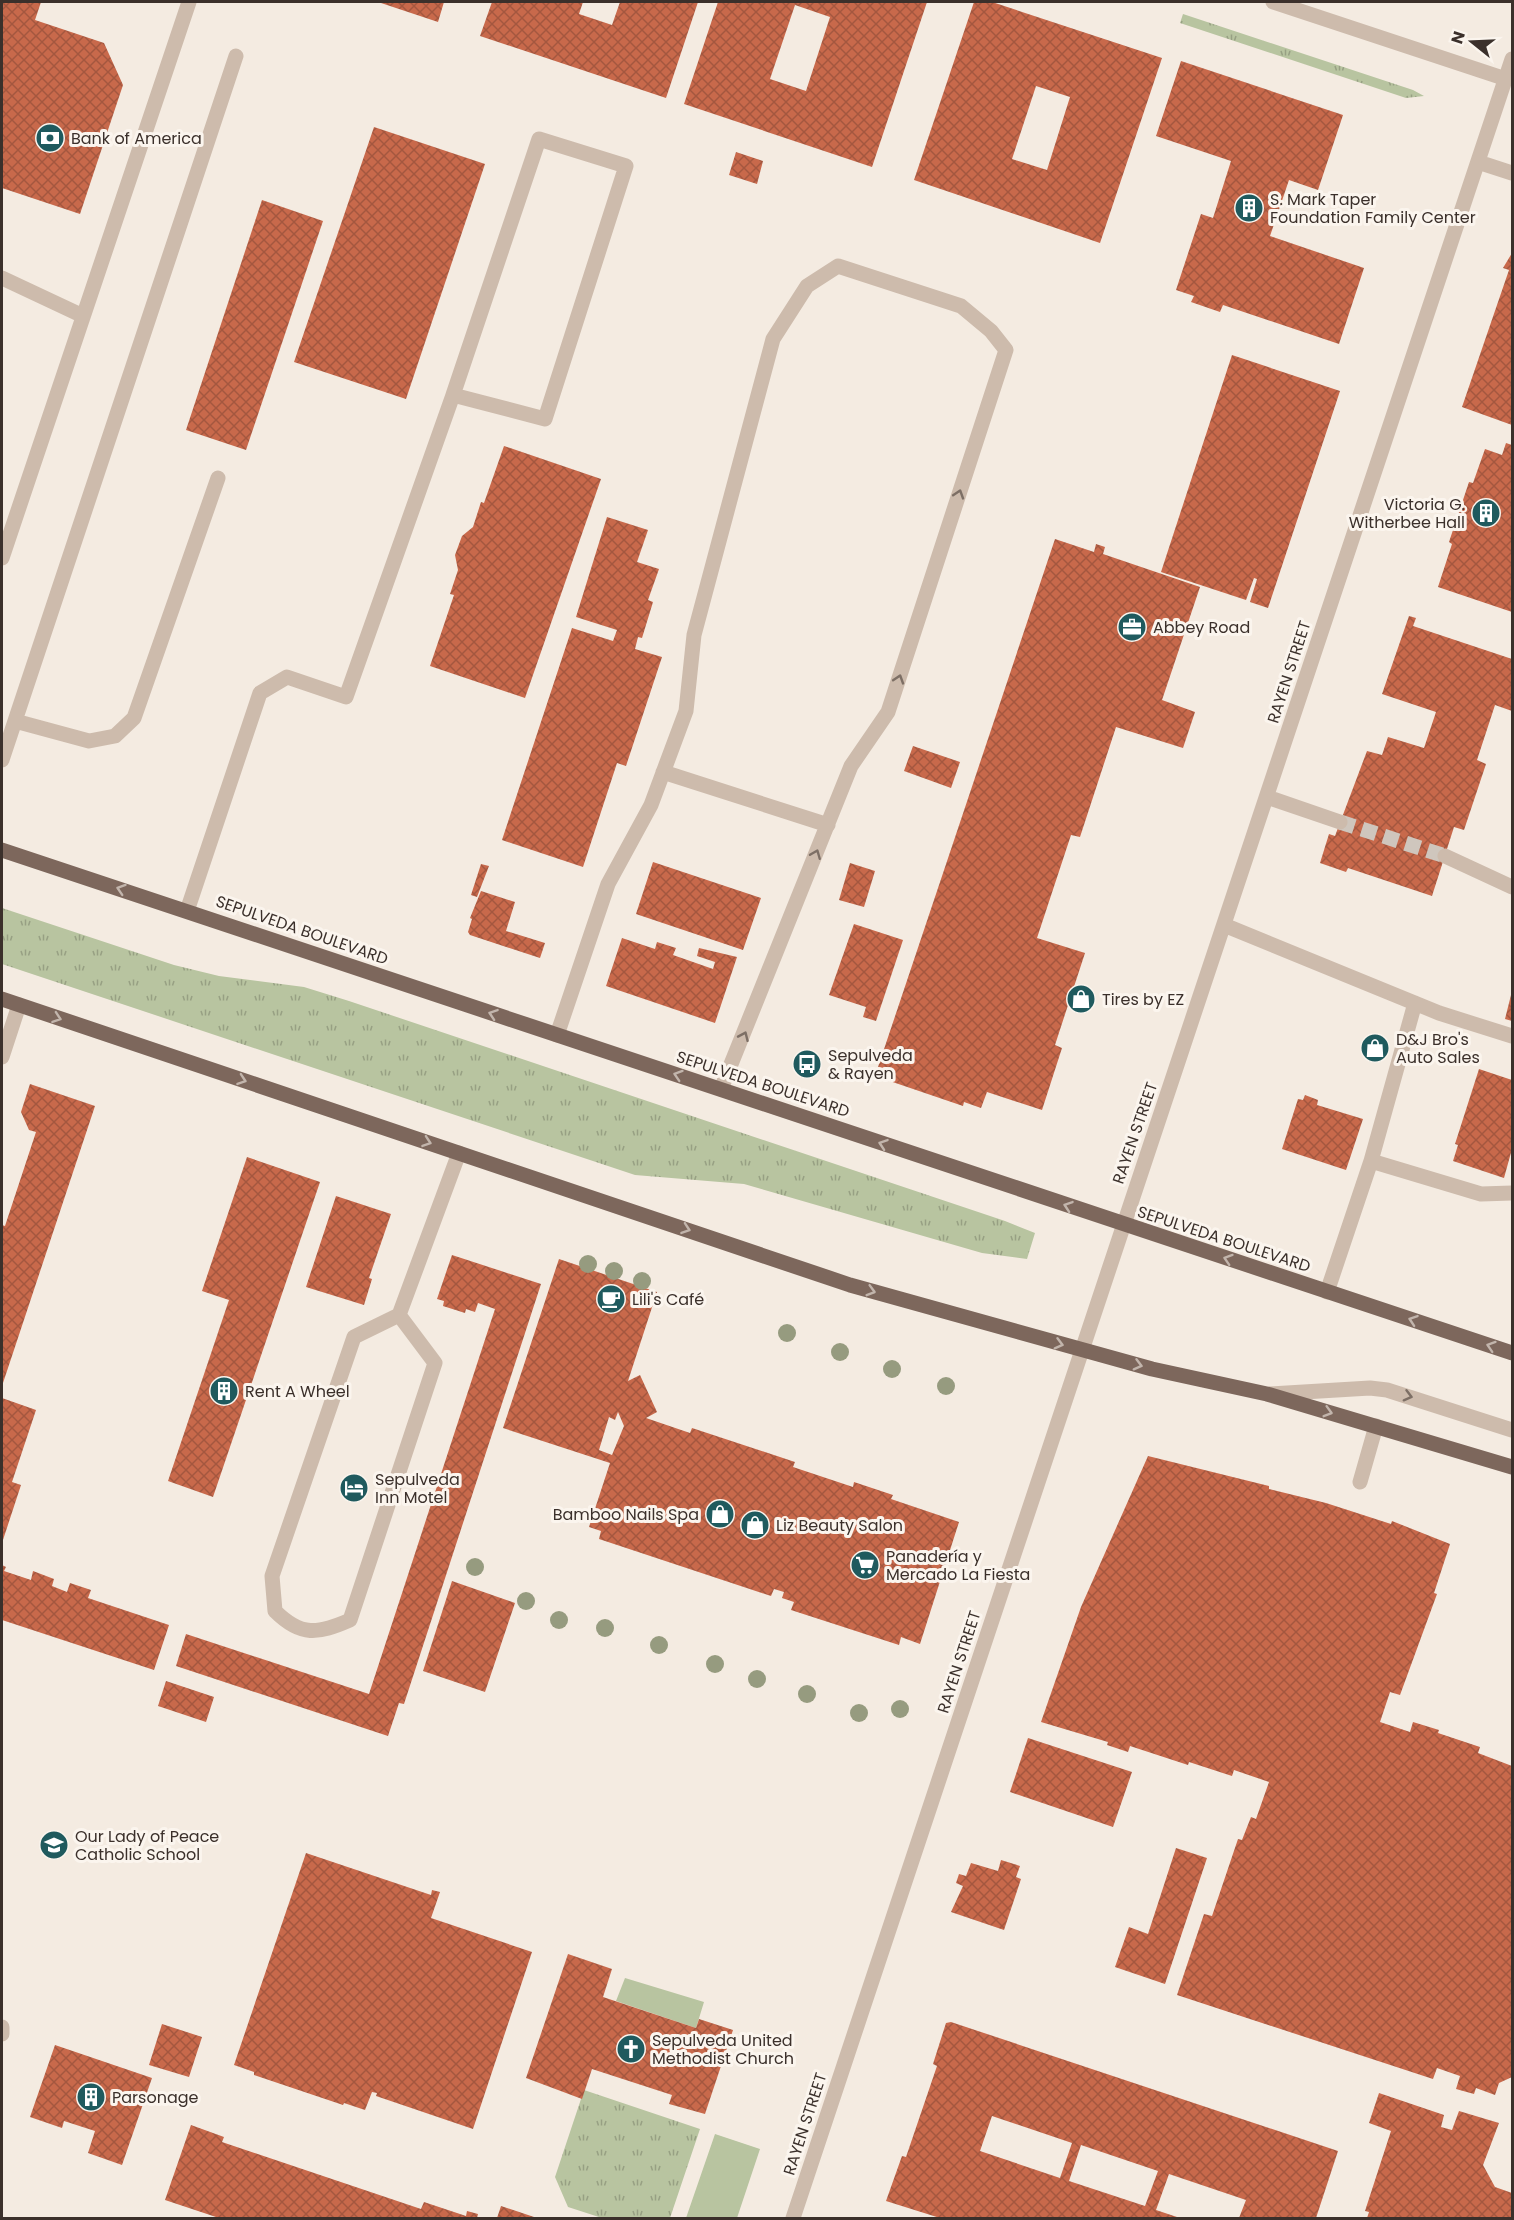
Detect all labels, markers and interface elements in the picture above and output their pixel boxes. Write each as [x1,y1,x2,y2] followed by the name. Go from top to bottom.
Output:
[1442,12,1502,72] north arrow
[1445,28,1471,47] text: N
[34,122,66,154] bank icon: Bank of America
[71,127,202,150] place label: Bank of America
[1270,188,1476,229] place label: S. Mark Taper Foundation Family Center
[1233,192,1265,224] building icon: S. Mark Taper Foundation Family Center
[952,489,964,500] one-way arrow
[1349,493,1465,534] place label: Victoria G. Witherbee Hall
[1470,497,1502,529] building icon: Victoria G. Witherbee Hall
[1116,611,1148,643] office icon: Abbey Road
[1153,616,1250,639] place label: Abbey Road
[1262,618,1316,726] street label: RAYEN STREET
[891,674,904,685] one-way arrow
[809,850,821,861] one-way arrow
[116,883,127,896] one-way arrow
[213,890,391,970] street label: SEPULVEDA BOULEVARD
[1065,983,1097,1015] shop icon: Tires by EZ
[1102,988,1184,1011] place label: Tires by EZ
[488,1008,499,1021] one-way arrow
[51,1011,62,1023] one-way arrow
[1396,1028,1480,1069] place label: D&J Bro's Auto Sales
[737,1031,749,1042] one-way arrow
[1359,1032,1391,1064] shop icon: D&J Bro's Auto Sales
[828,1044,913,1085] place label: Sepulveda & Rayen
[673,1045,853,1123] street label: SEPULVEDA BOULEVARD
[791,1048,823,1080] bus stop icon: Sepulveda & Rayen
[673,1070,684,1083] one-way arrow
[236,1073,247,1085] one-way arrow
[1107,1079,1163,1187] street label: RAYEN STREET
[421,1135,432,1148] one-way arrow
[878,1138,889,1151] one-way arrow
[1134,1200,1314,1278] street label: SEPULVEDA BOULEVARD
[1063,1201,1074,1213] one-way arrow
[680,1222,691,1235] one-way arrow
[1223,1254,1234,1266] one-way arrow
[595,1283,627,1315] cafe icon: Lili's Café
[865,1284,876,1296] one-way arrow
[632,1288,704,1311] place label: Lili's Café
[1408,1315,1419,1328] one-way arrow
[1053,1337,1063,1349] one-way arrow
[1486,1341,1497,1353] one-way arrow
[1133,1358,1143,1371] one-way arrow
[208,1375,240,1407] building icon: Rent A Wheel
[245,1380,350,1403] place label: Rent A Wheel
[1403,1388,1413,1401] one-way arrow
[1322,1405,1332,1417] one-way arrow
[375,1468,460,1509] place label: Sepulveda Inn Motel
[338,1472,370,1504] hotel icon: Sepulveda Inn Motel
[704,1498,736,1530] shop icon: Bamboo Nails Spa
[553,1503,699,1526] place label: Bamboo Nails Spa
[739,1509,771,1541] shop icon: Liz Beauty Salon
[776,1514,903,1537] place label: Liz Beauty Salon
[886,1545,1030,1586] place label: Panadería y Mercado La Fiesta
[849,1549,881,1581] supermarket icon: Panadería y Mercado La Fiesta
[932,1608,986,1716] street label: RAYEN STREET
[75,1825,219,1866] place label: Our Lady of Peace Catholic School
[38,1829,70,1861] school or university icon: Our Lady of Peace Catholic School
[652,2029,794,2070] place label: Sepulveda United Methodist Church
[615,2033,647,2065] church icon: Sepulveda United Methodist Church
[778,2070,832,2178] street label: RAYEN STREET
[75,2081,107,2113] building icon: Parsonage
[112,2086,199,2109] place label: Parsonage

